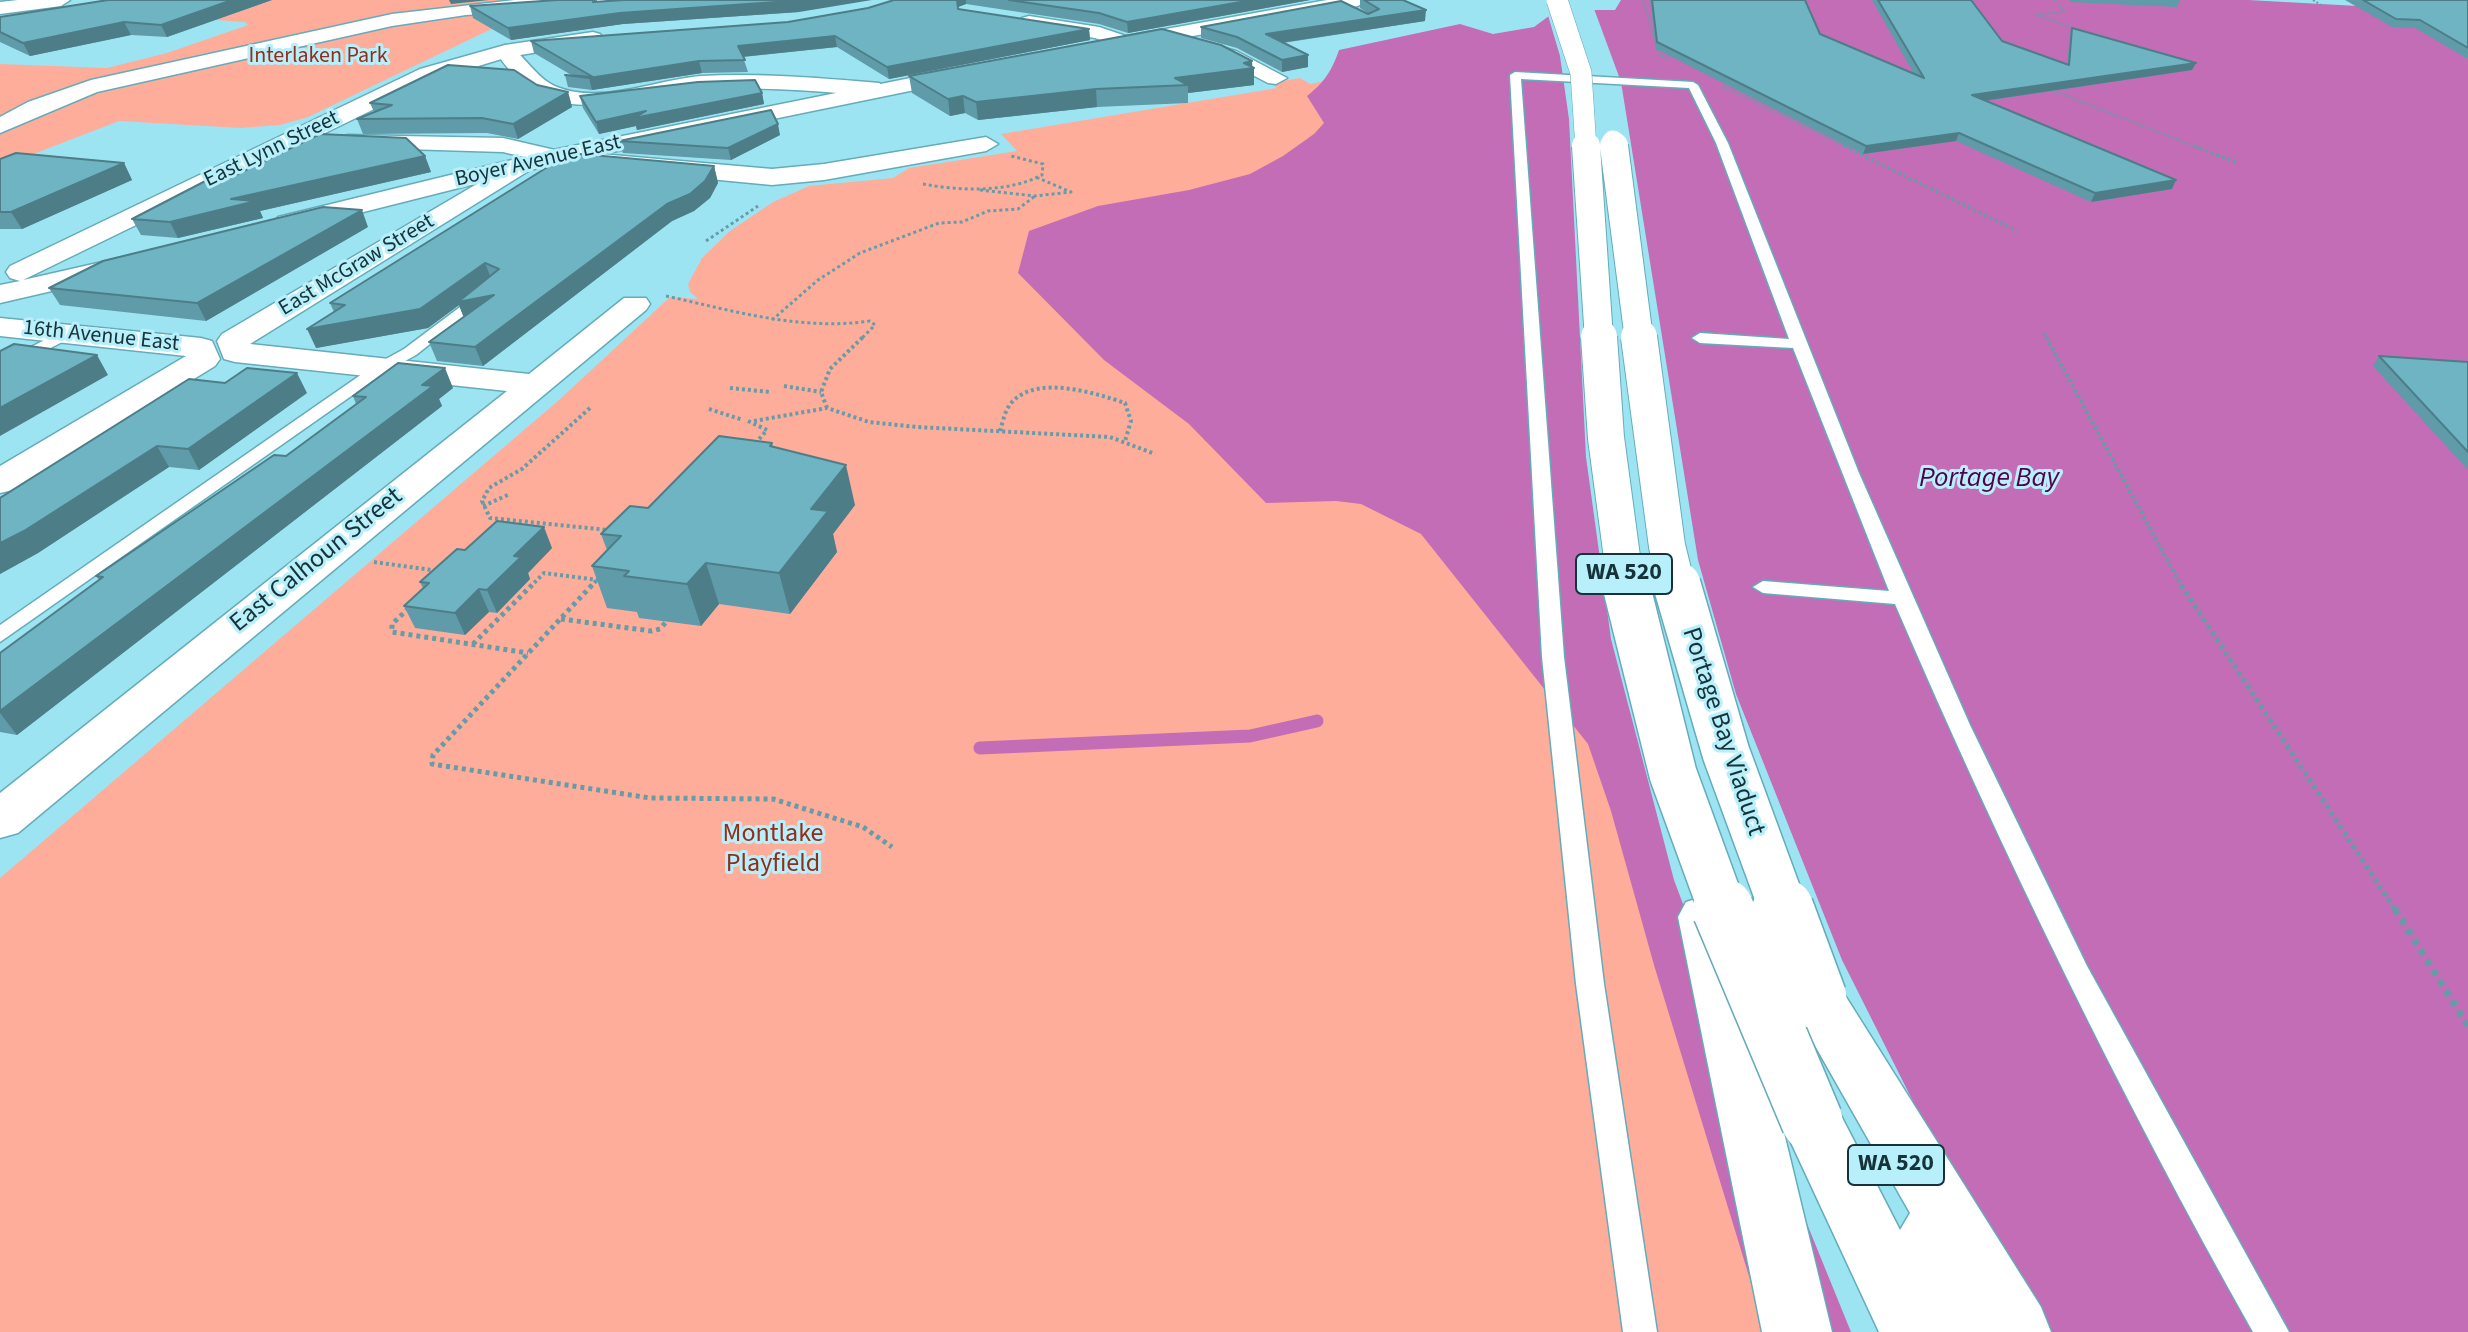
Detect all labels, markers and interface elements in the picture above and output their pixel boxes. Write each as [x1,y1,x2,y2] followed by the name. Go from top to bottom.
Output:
[248,44,388,70] park label: Interlaken Park
[200,106,344,194] street label: East Lynn Street
[453,130,623,194] street label: Boyer Avenue East
[275,209,439,323] street label: East McGraw Street
[22,316,180,358] street label: 16th Avenue East
[1919,463,2059,497] water label: Portage Bay
[225,482,409,640] street label: East Calhoun Street
[1576,554,1672,594] road number: WA 520
[1674,624,1770,840] street label: Portage Bay Viaduct
[722,819,824,880] park label: Montlake Playfield
[1848,1145,1944,1185] road number: WA 520

